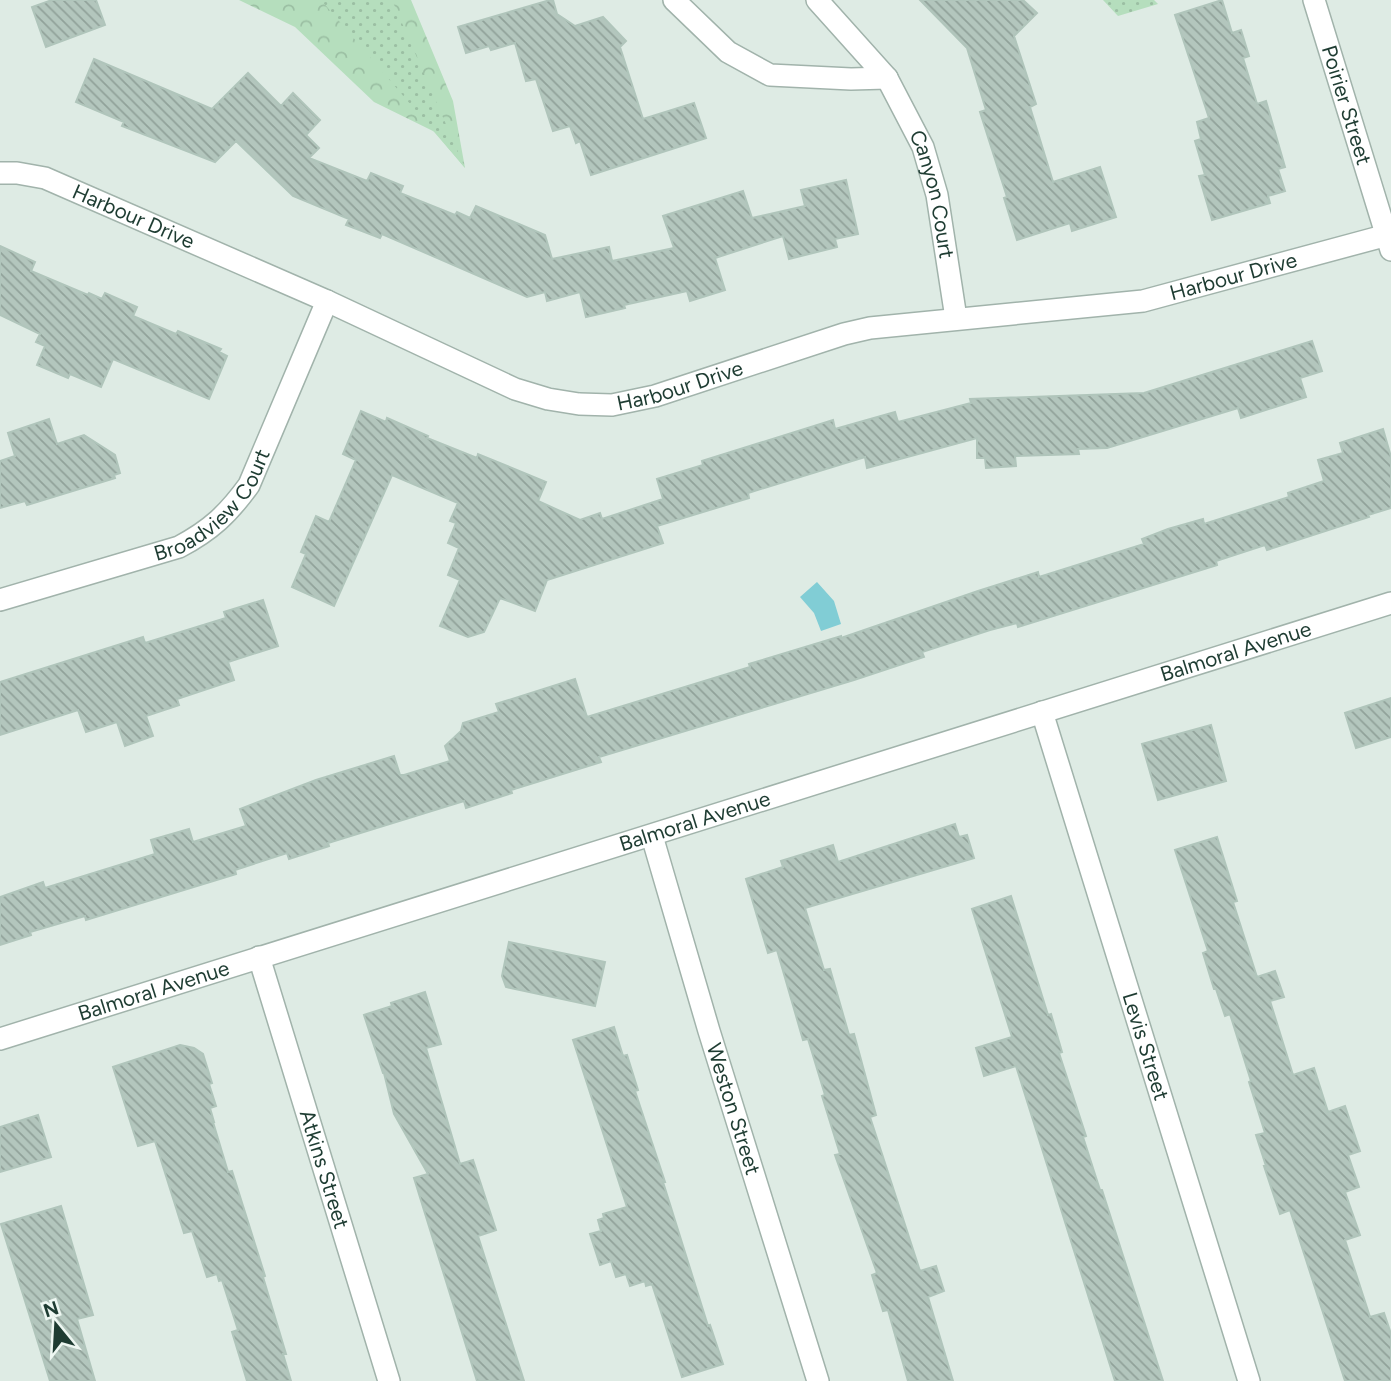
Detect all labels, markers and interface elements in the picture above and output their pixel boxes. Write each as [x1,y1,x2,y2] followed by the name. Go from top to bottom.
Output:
[1317,42,1377,168] street label: Poirier Street
[904,126,960,260] street label: Canyon Court
[69,179,199,254] street label: Harbour Drive
[1167,247,1300,305] street label: Harbour Drive
[614,355,746,416] street label: Harbour Drive
[151,445,275,566] street label: Broadview Court
[1157,616,1314,687] street label: Balmoral Avenue
[616,785,773,856] street label: Balmoral Avenue
[75,955,232,1026] street label: Balmoral Avenue
[1117,989,1174,1103] street label: Levis Street
[702,1040,766,1178] street label: Weston Street
[295,1107,355,1232] street label: Atkins Street
[21,1290,91,1360] north arrow
[40,1296,61,1323] text: N

